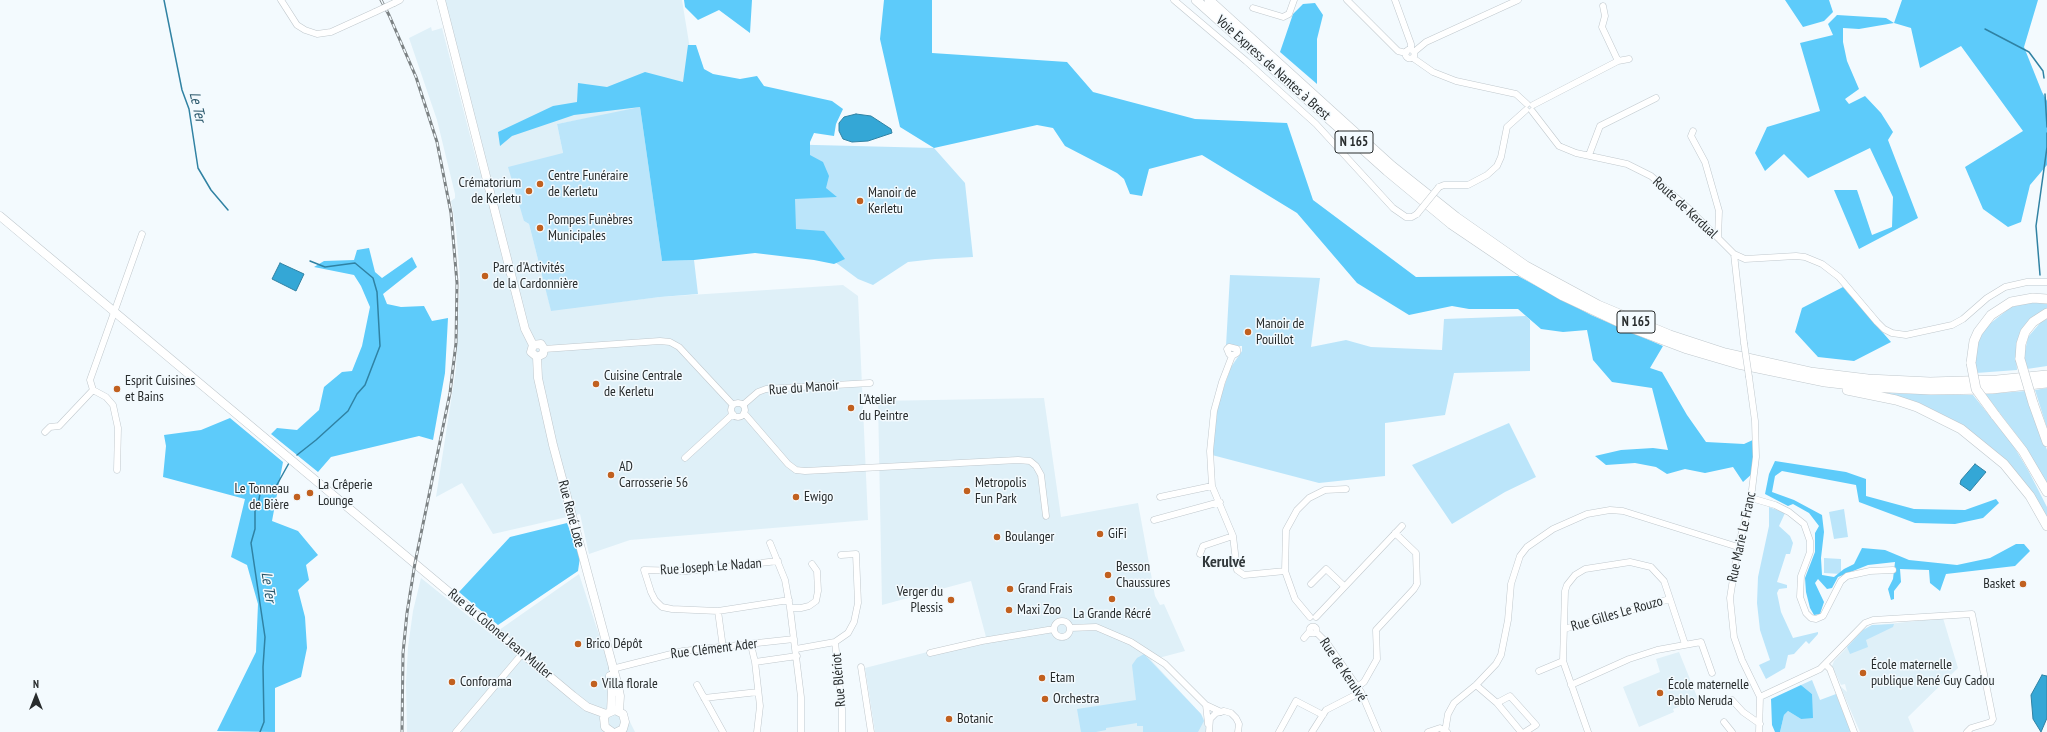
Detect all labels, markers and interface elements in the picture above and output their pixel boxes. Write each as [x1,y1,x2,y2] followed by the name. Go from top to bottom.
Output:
[1212,12,1334,124] street label: Voie Express de Nantes à Brest
[185,90,209,124] water label: Le Ter
[1335,131,1373,153] road number: N 165
[548,168,628,200] place label: Centre Funéraire de Kerletu
[1649,174,1721,242] street label: Route de Kerdual
[459,175,521,208] place label: Crématorium de Kerletu
[535,179,545,189] marker: Centre Funéraire de Kerletu
[868,185,916,218] place label: Manoir de Kerletu
[524,186,534,196] marker: Crématorium de Kerletu
[855,196,865,206] marker: Manoir de Kerletu
[548,212,633,244] place label: Pompes Funèbres Municipales
[535,223,545,233] marker: Pompes Funèbres Municipales
[493,260,578,292] place label: Parc d'Activités de la Cardonnière
[480,271,490,281] marker: Parc d'Activités de la Cardonnière
[1617,311,1655,333] road number: N 165
[1256,316,1304,348] place label: Manoir de Pouillot
[1243,327,1253,337] marker: Manoir de Pouillot
[604,368,682,400] place label: Cuisine Centrale de Kerletu
[125,373,195,406] place label: Esprit Cuisines et Bains
[768,377,840,399] street label: Rue du Manoir
[591,379,601,389] marker: Cuisine Centrale de Kerletu
[112,384,122,394] marker: Esprit Cuisines et Bains
[859,392,908,424] place label: L'Atelier du Peintre
[846,403,856,413] marker: L'Atelier du Peintre
[619,459,688,492] place label: AD Carrosserie 56
[606,470,616,480] marker: AD Carrosserie 56
[975,475,1027,508] place label: Metropolis Fun Park
[318,477,373,510] place label: La Crêperie Lounge
[554,478,588,550] street label: Rue René Lote
[234,481,289,514] place label: Le Tonneau de Bière
[962,486,972,496] marker: Metropolis Fun Park
[305,488,315,498] marker: La Crêperie Lounge
[804,489,833,505] place label: Ewigo
[1724,490,1760,584] street label: Rue Marie Le Franc
[292,492,302,502] marker: Le Tonneau de Bière
[791,492,801,502] marker: Ewigo
[1108,526,1127,542] place label: GiFi
[1005,529,1054,545] place label: Boulanger
[1095,529,1105,539] marker: GiFi
[992,532,1002,542] marker: Boulanger
[1202,552,1246,572] district label: Kerulvé
[660,555,762,579] street label: Rue Joseph Le Nadan
[1116,559,1170,592] place label: Besson Chaussures
[1103,570,1113,580] marker: Besson Chaussures
[257,571,279,603] water label: Le Ter
[1983,576,2015,592] place label: Basket
[2018,579,2028,589] marker: Basket
[1018,581,1072,597] place label: Grand Frais
[897,584,943,616] place label: Verger du Plessis
[1005,584,1015,594] marker: Grand Frais
[444,585,556,683] street label: Rue du Colonel Jean Muller
[1569,593,1665,635] street label: Rue Gilles Le Rouzo
[1107,594,1117,604] marker: La Grande Récré
[946,595,956,605] marker: Verger du Plessis
[1017,602,1061,618] place label: Maxi Zoo
[1004,605,1014,615] marker: Maxi Zoo
[1073,606,1151,622] place label: La Grande Récré
[670,635,758,663] street label: Rue Clément Ader
[1316,635,1370,705] street label: Rue de Kerulvé
[586,636,642,652] place label: Brico Dépôt
[573,639,583,649] marker: Brico Dépôt
[828,652,850,708] street label: Rue Blériot
[1871,657,1994,690] place label: École maternelle publique René Guy Cadou
[1858,668,1868,678] marker: École maternelle publique René Guy Cadou
[1050,670,1075,686] place label: Etam
[1037,673,1047,683] marker: Etam
[460,674,512,690] place label: Conforama
[16,676,56,716] north arrow
[602,676,658,692] place label: Villa florale
[33,677,39,691] text: N
[447,677,457,687] marker: Conforama
[1668,677,1749,710] place label: École maternelle Pablo Neruda
[589,679,599,689] marker: Villa florale
[1655,688,1665,698] marker: École maternelle Pablo Neruda
[1053,691,1099,707] place label: Orchestra
[1040,694,1050,704] marker: Orchestra
[957,711,993,727] place label: Botanic
[944,714,954,724] marker: Botanic

